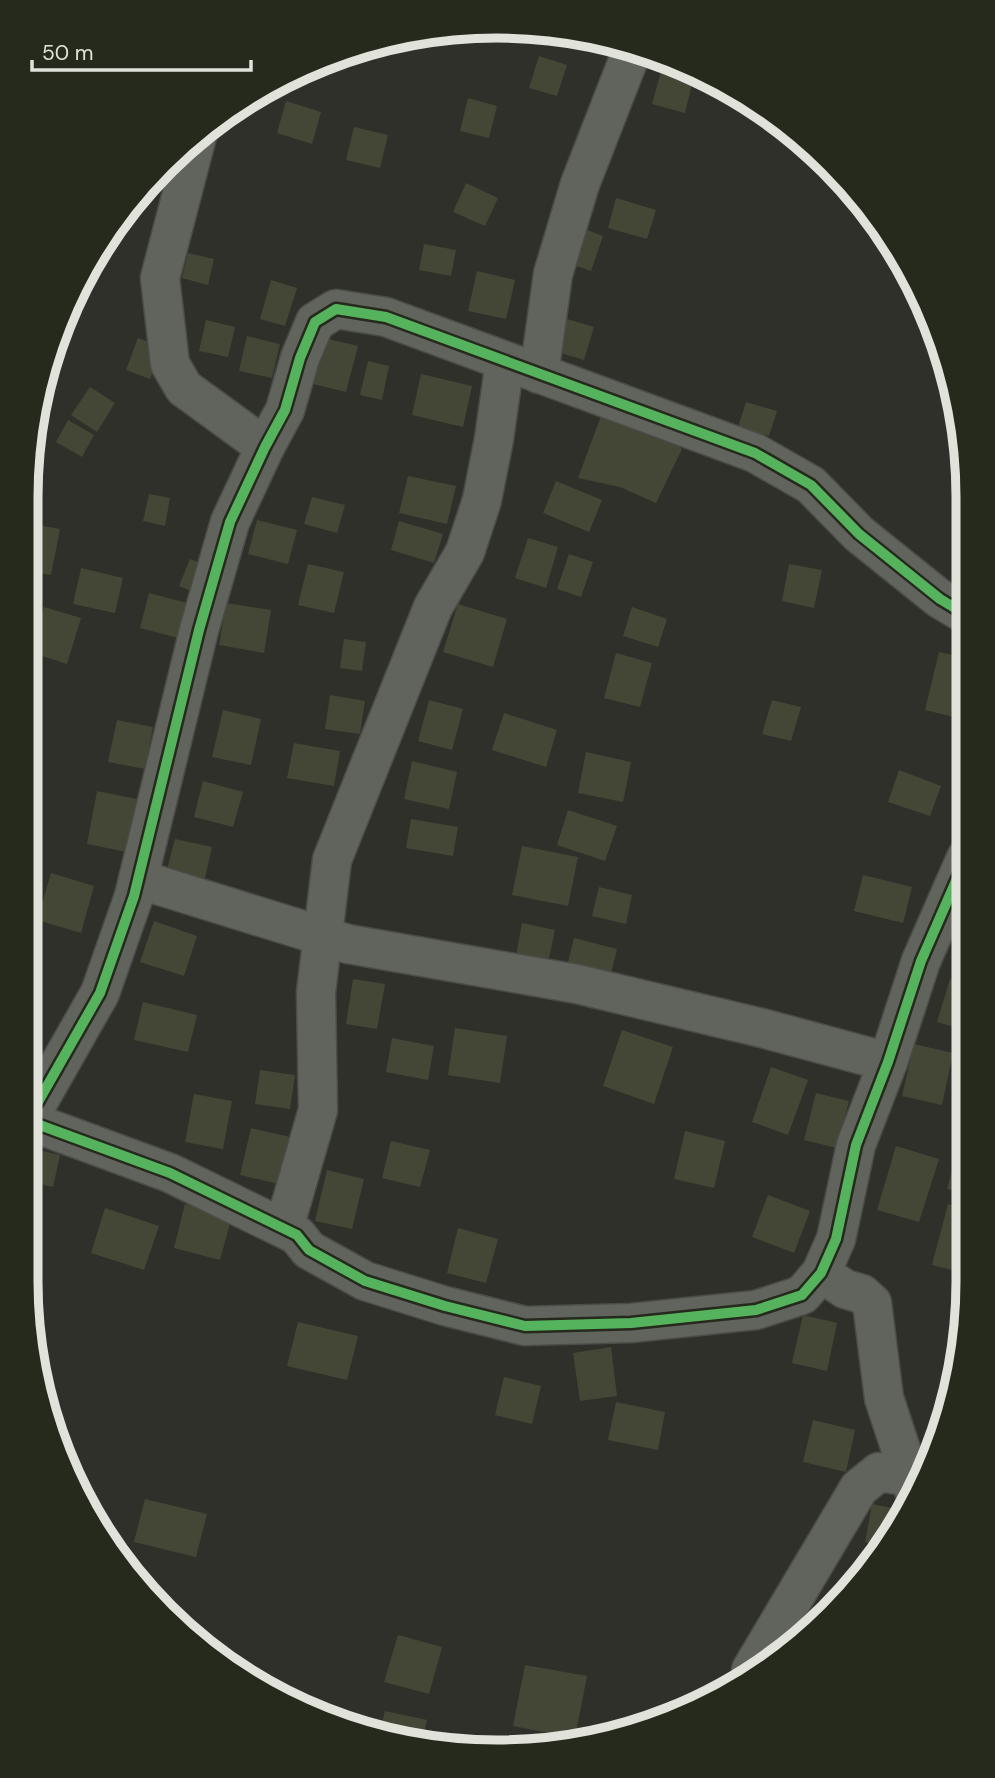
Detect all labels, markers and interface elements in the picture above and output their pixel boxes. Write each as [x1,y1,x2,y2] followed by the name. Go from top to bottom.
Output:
[32,28,250,72] scale bar
[42,39,93,67] text: 50 m

